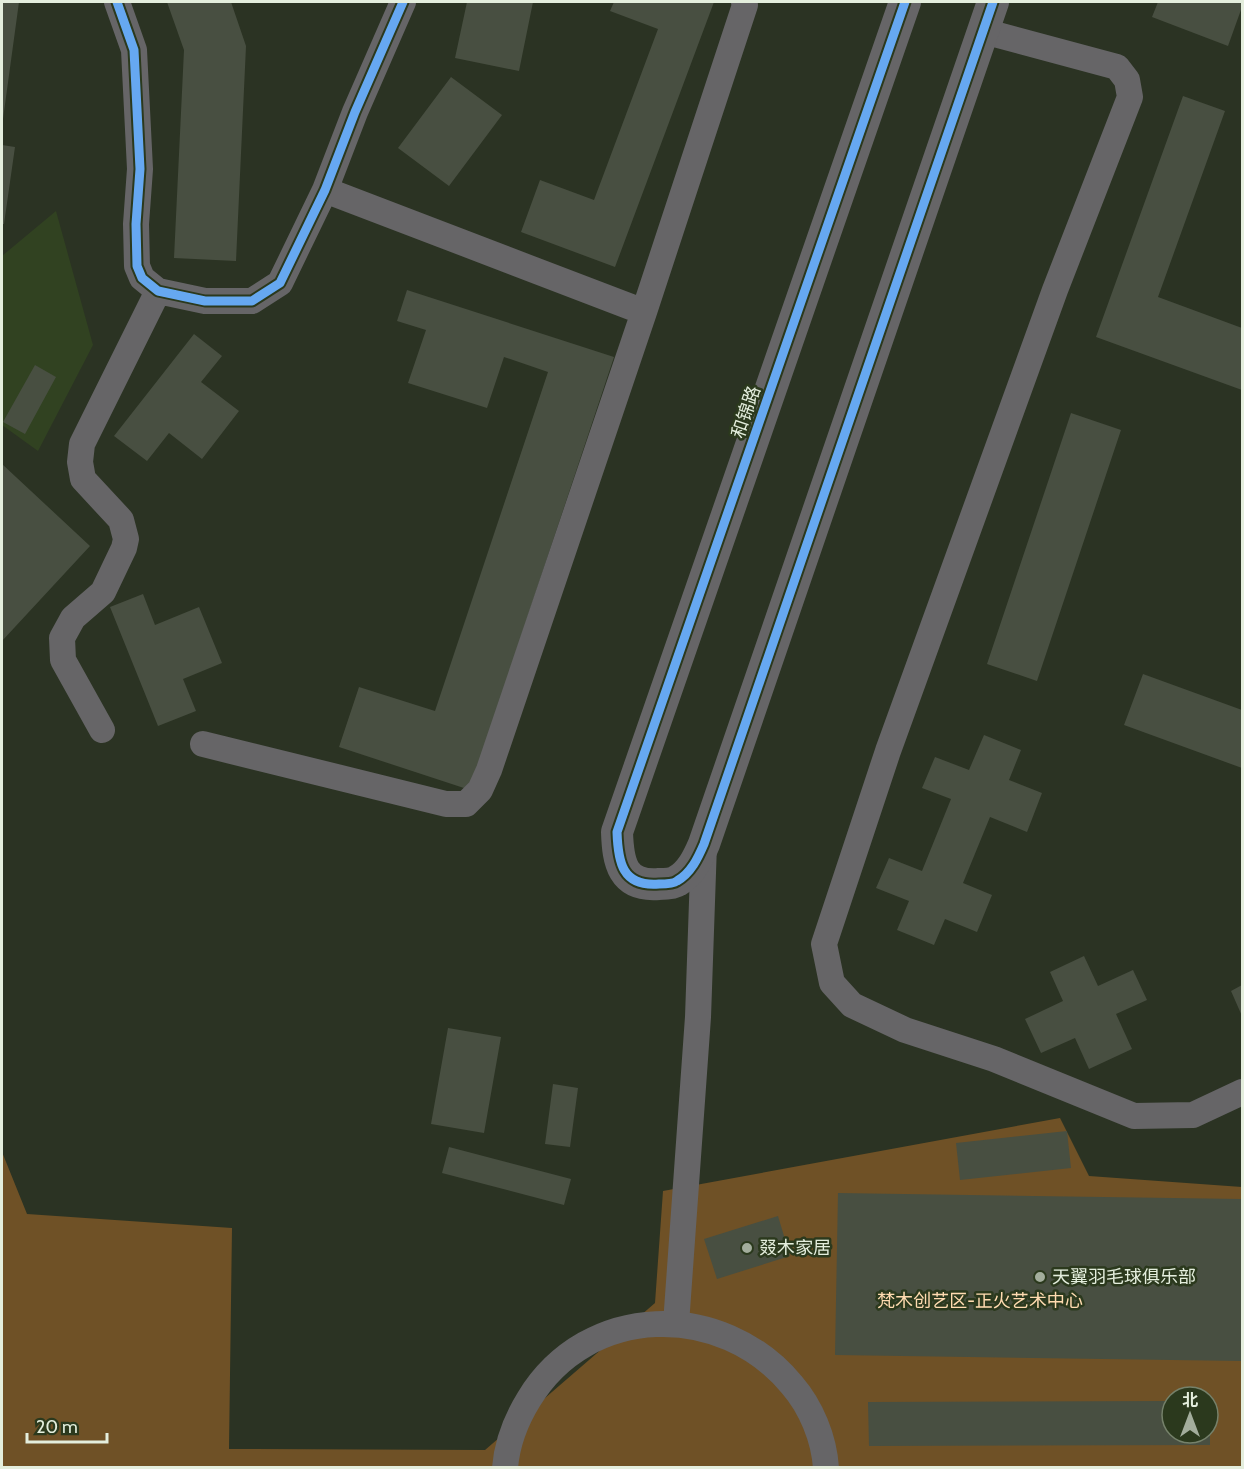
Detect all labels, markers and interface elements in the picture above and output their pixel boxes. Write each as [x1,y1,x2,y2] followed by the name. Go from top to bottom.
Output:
[727,383,765,441] street label: 和锦路
[759,1237,831,1259] place label: 叕木家居
[740,1241,754,1255] marker: 叕木家居
[1052,1266,1196,1288] place label: 天翼羽毛球俱乐部
[1033,1270,1047,1284] marker: 天翼羽毛球俱乐部
[877,1290,1083,1312] park label: 梵木创艺区-正火艺术中心
[1160,1385,1220,1445] north arrow
[1182,1391,1198,1410] text: 北
[27,1406,106,1444] scale bar
[36,1416,78,1438] text: 20 m

